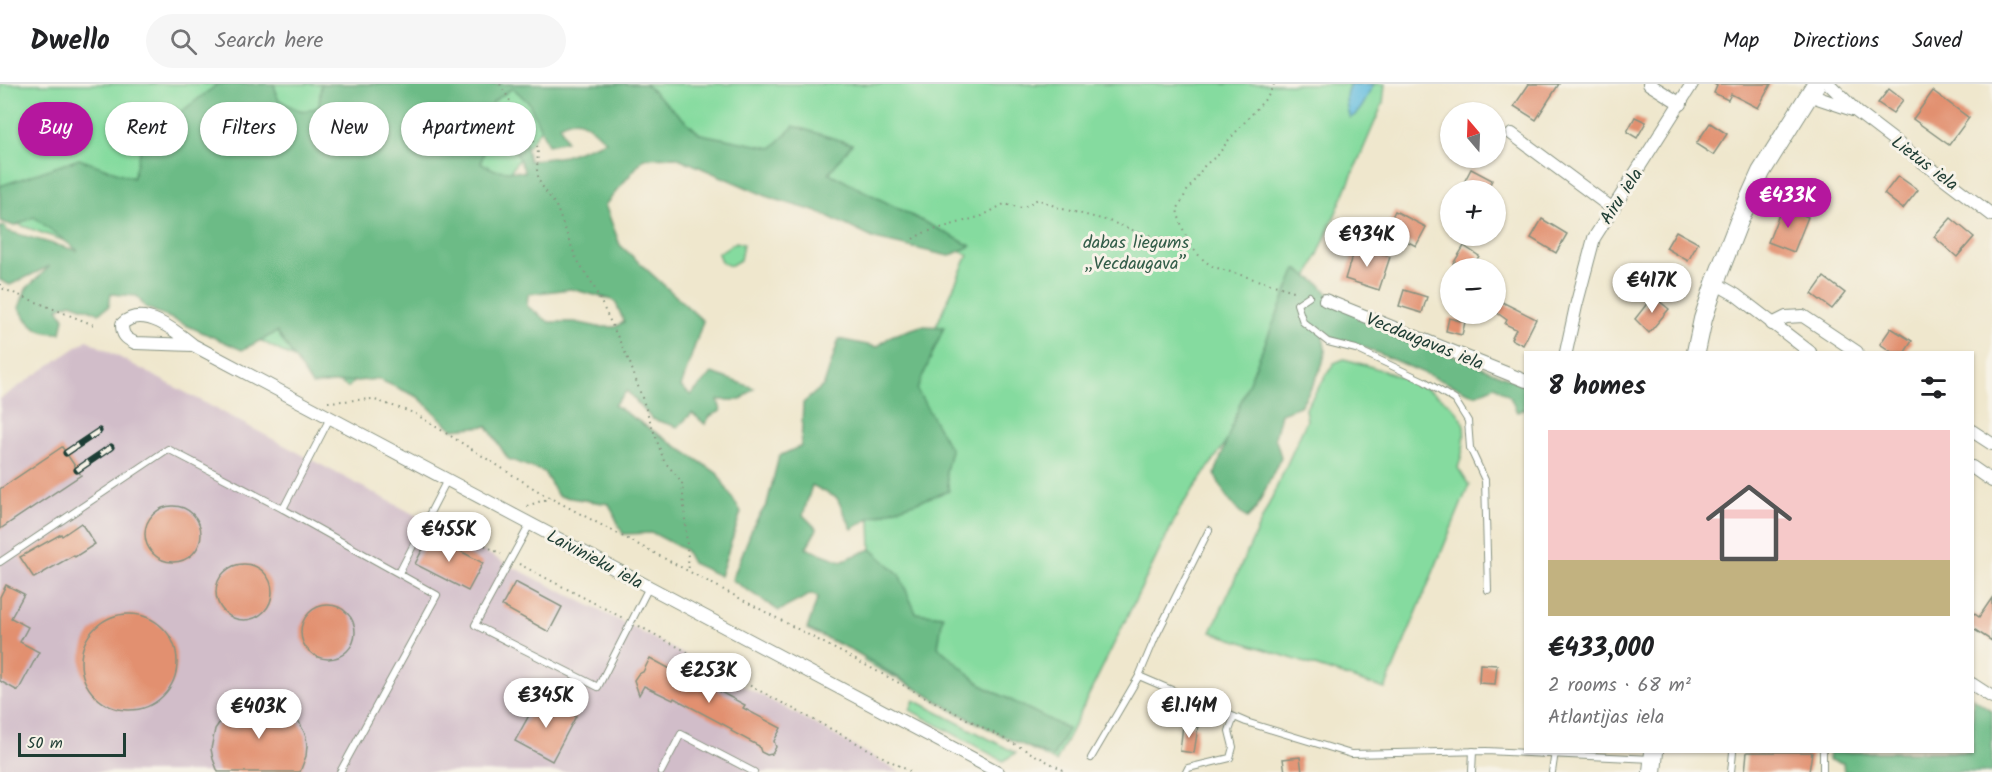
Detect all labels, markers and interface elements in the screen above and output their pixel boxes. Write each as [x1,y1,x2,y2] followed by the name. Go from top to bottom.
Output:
[146,14,566,68] search box
[30,19,110,64] text: Dwello
[215,24,323,59] text: Search here
[167,25,200,58] icon: search
[1723,25,1759,58] text: Map
[1792,25,1879,58] text: Directions
[1912,25,1962,58] text: Saved
[18,102,93,156] chip: Buy
[105,102,188,156] chip: Rent
[200,102,297,156] chip: Filters
[309,102,389,156] chip: New
[401,102,536,156] chip: Apartment
[1440,102,1506,168] north arrow
[1440,102,1506,324] map controls
[1884,129,1964,199] street label: Lietus iela
[1593,163,1651,231] street label: Airu iela
[1746,178,1830,229] pin: €433K
[1440,180,1506,246] button: +
[1759,181,1817,213] text: €433K
[1325,217,1409,268] pin: €934K
[1339,220,1395,252] text: €934K
[1083,229,1189,279] park label: dabas liegums „Vecdaugava”
[1440,258,1506,324] button: −
[1610,263,1694,314] pin: €417K
[1626,266,1678,298] text: €417K
[1361,306,1488,379] street label: Vecdaugavas iela
[1548,366,1646,408] text: 8 homes
[1917,371,1950,404] icon: filters
[1695,469,1803,577] icon: home
[407,512,491,563] pin: €455K
[421,515,477,547] text: €455K
[541,523,648,598] street label: Laivinieku iela
[1548,628,1654,670] text: €433,000
[667,653,751,704] pin: €253K
[680,656,738,688] text: €253K
[1548,670,1691,702] text: 2 rooms · 68 m²
[504,678,588,729] pin: €345K
[518,681,574,713] text: €345K
[1140,688,1238,739] pin: €1.14M
[217,689,301,740] pin: €403K
[1161,691,1217,723] text: €1.14M
[231,692,287,724] text: €403K
[1548,702,1664,734] text: Atlantijas iela
[18,730,126,758] scale bar
[27,731,63,756] text: 50 m

